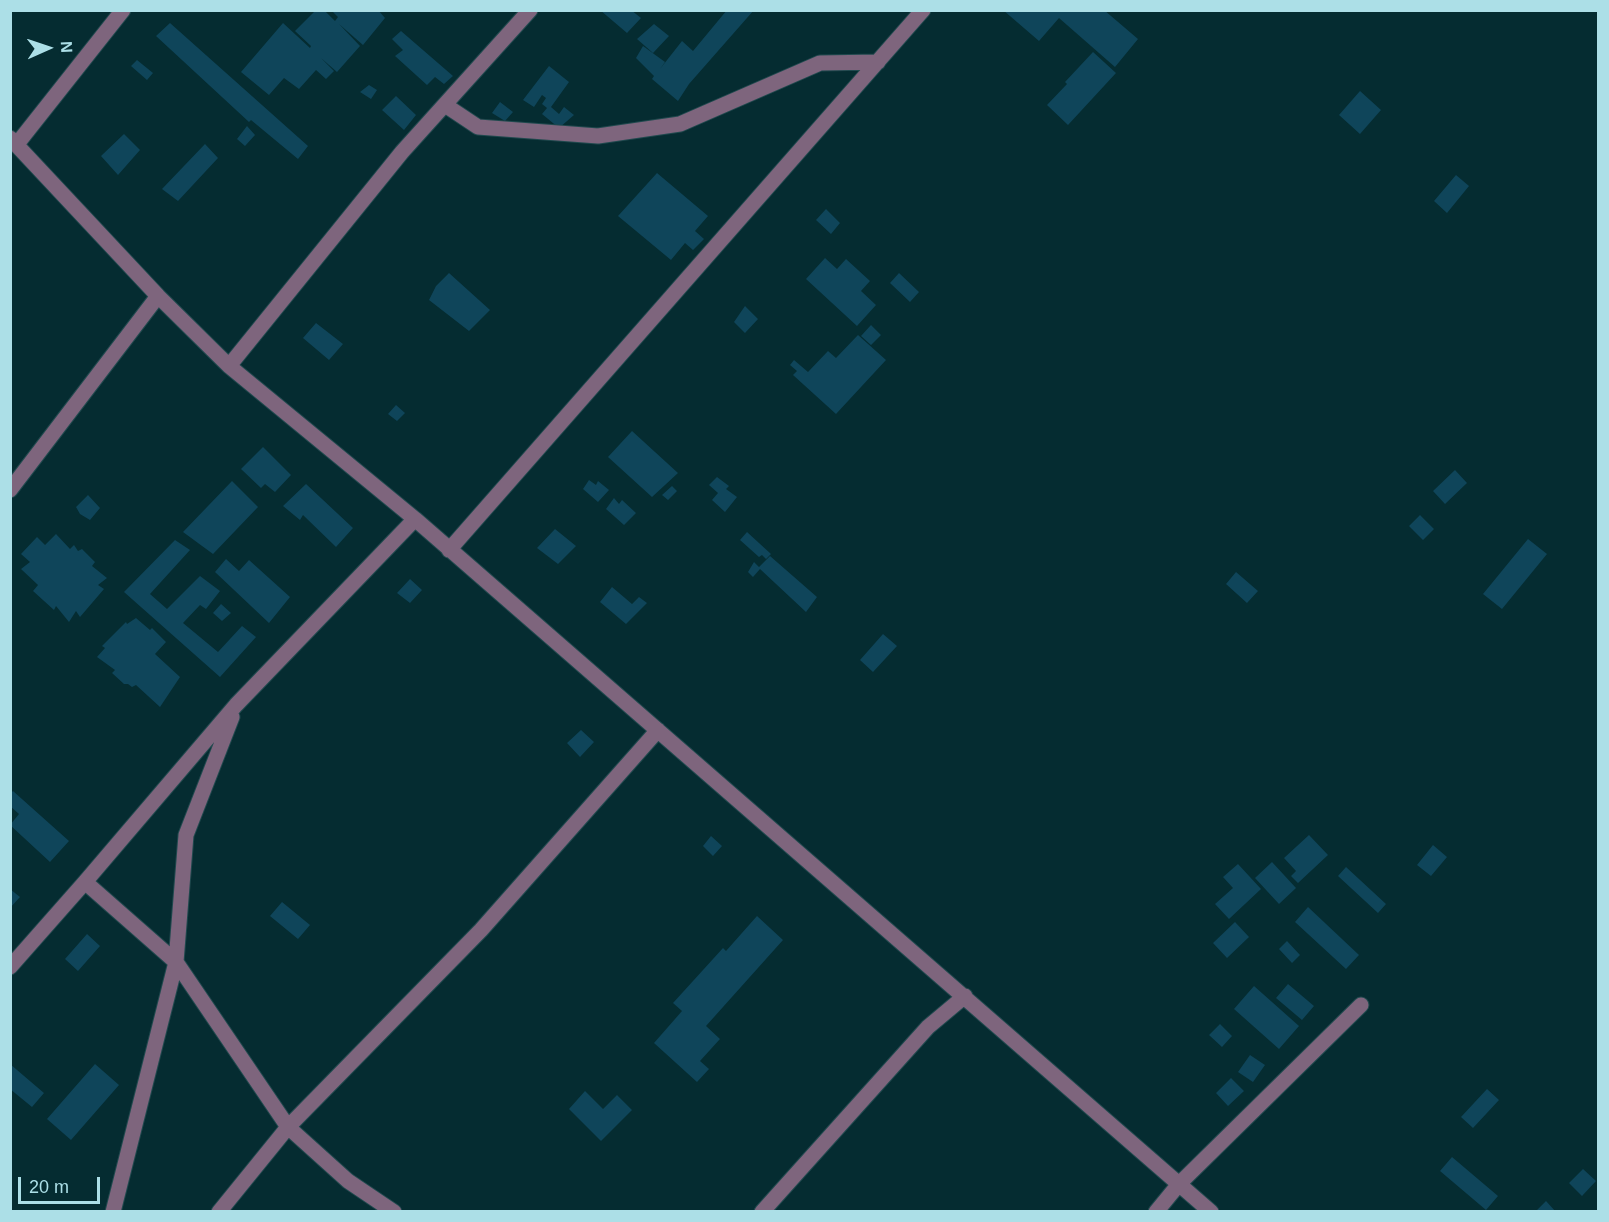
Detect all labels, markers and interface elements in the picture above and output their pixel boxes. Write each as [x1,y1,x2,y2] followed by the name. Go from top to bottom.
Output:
[18,18,78,78] north arrow
[58,41,75,53] text: N
[21,1165,104,1203] scale bar
[29,1177,69,1197] text: 20 m

